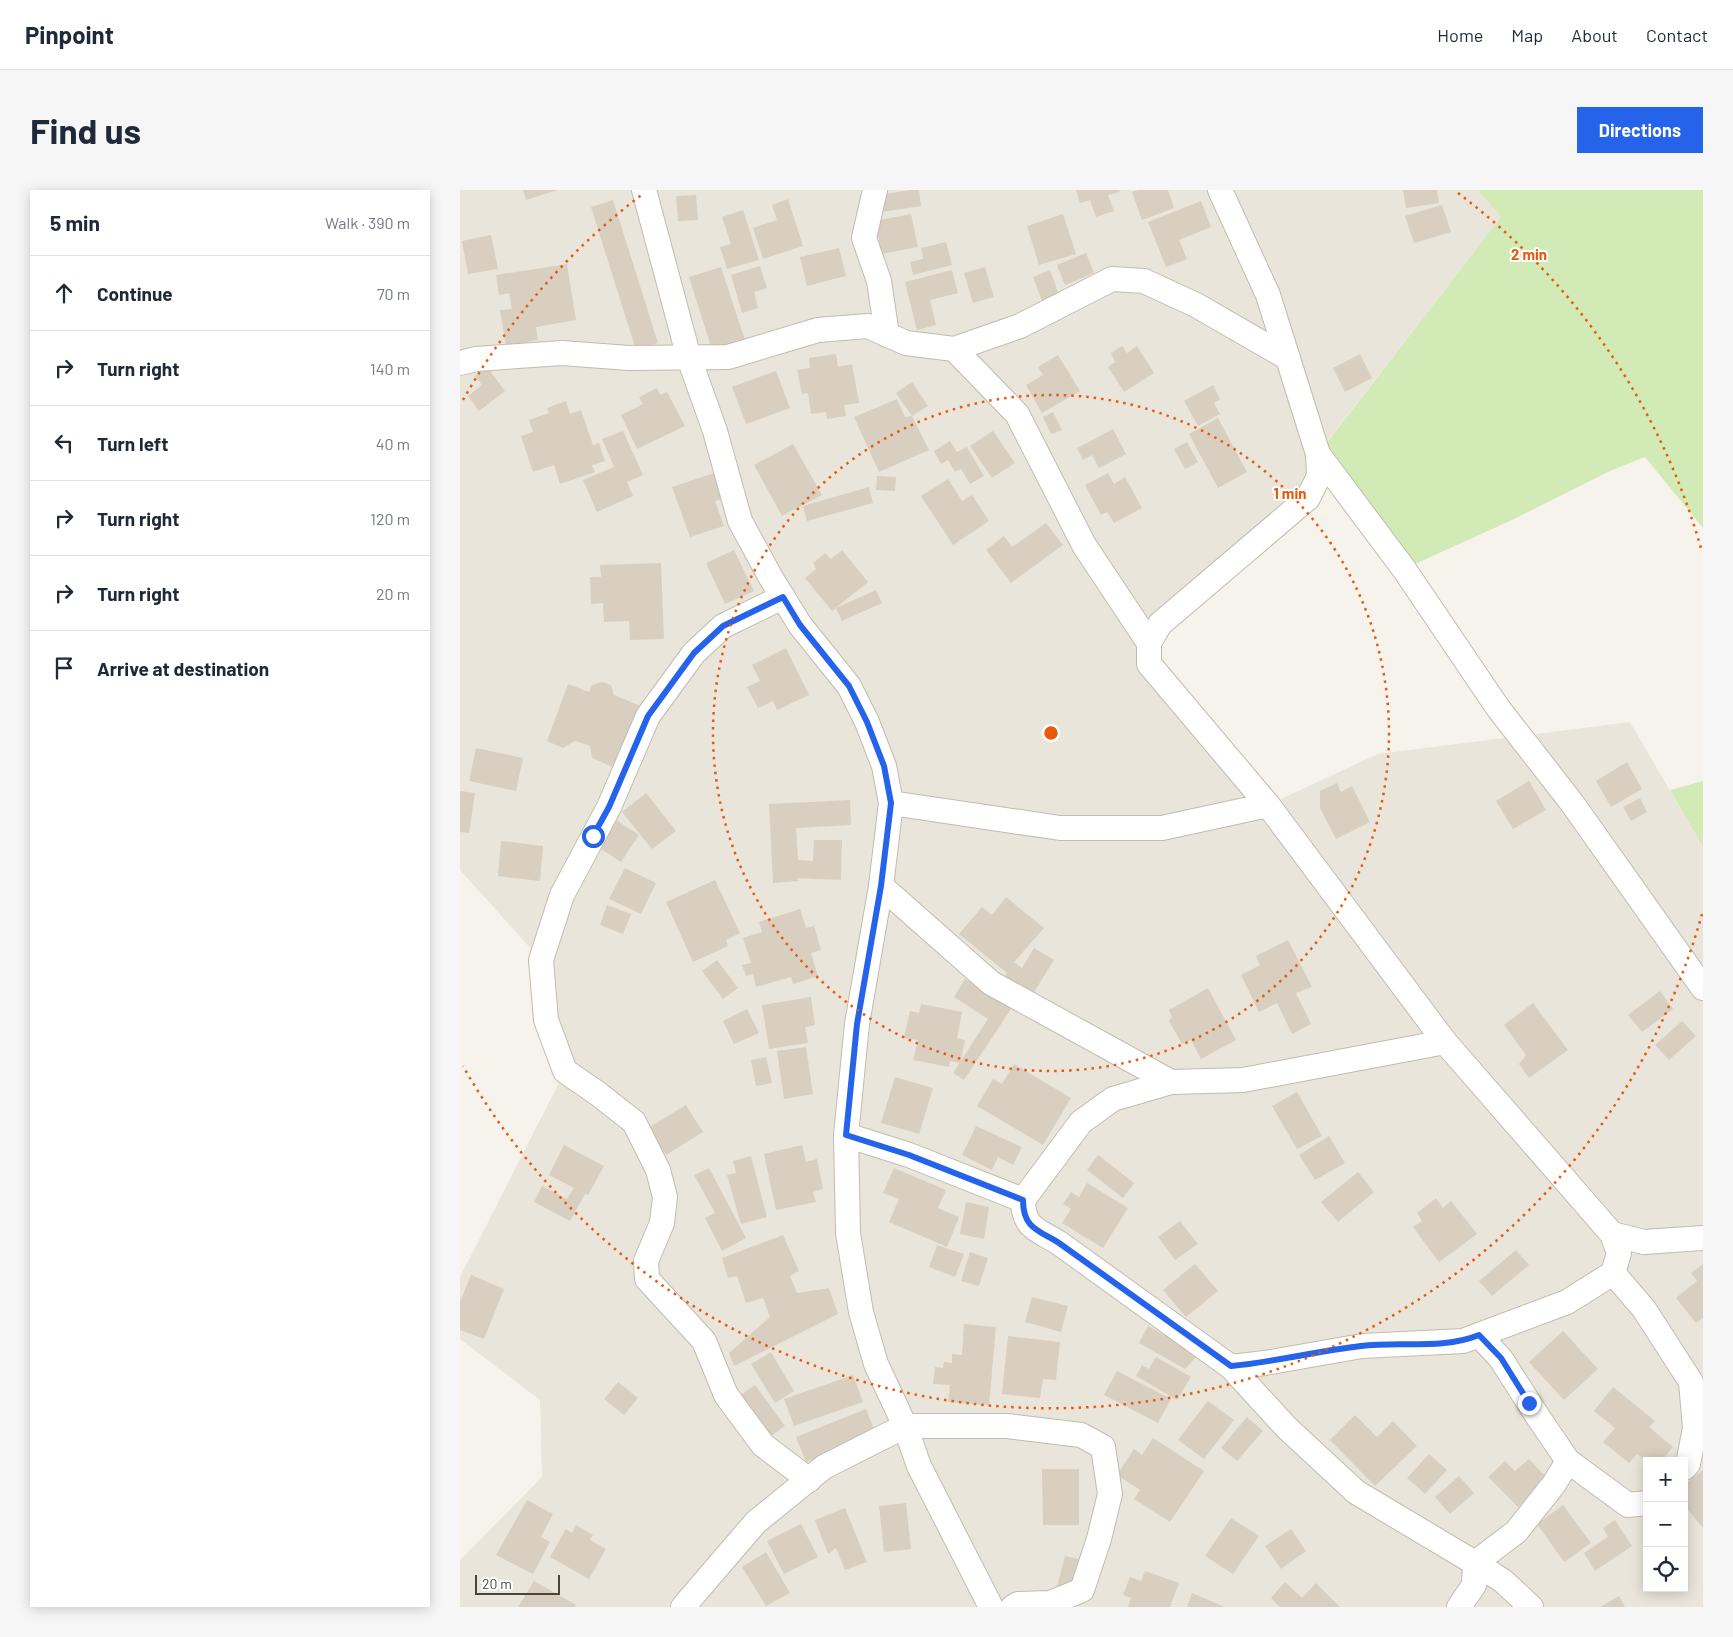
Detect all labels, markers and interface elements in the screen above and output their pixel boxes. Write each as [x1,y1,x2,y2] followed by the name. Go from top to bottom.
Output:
[25,20,114,49] text: Pinpoint
[1437,24,1483,46] text: Home
[1511,24,1543,46] text: Map
[1571,24,1618,46] text: About
[1646,24,1708,46] text: Contact
[1577,107,1703,153] button: Directions
[30,109,141,151] text: Find us
[50,210,100,235] text: 5 min
[325,213,410,232] text: Walk · 390 m
[1511,245,1547,263] text: 2 min
[50,279,78,307] icon: ahead
[97,282,173,305] text: Continue
[377,284,410,303] text: 70 m
[50,354,78,382] icon: right
[97,357,179,380] text: Turn right
[370,359,410,378] text: 140 m
[50,429,78,457] icon: left
[97,432,168,455] text: Turn left
[376,434,410,453] text: 40 m
[1274,484,1306,502] text: 1 min
[50,504,78,532] icon: right
[97,507,179,530] text: Turn right
[370,509,410,528] text: 120 m
[50,579,78,607] icon: right
[97,582,179,605] text: Turn right
[376,584,410,603] text: 20 m
[50,654,78,682] icon: arrive
[97,657,269,680] text: Arrive at destination
[1042,724,1060,742] centre of rings
[582,825,605,848] route start
[1518,1392,1541,1415] route end
[1643,1457,1688,1592] map controls
[1643,1457,1688,1502] button: +
[1643,1502,1688,1547] button: −
[1643,1547,1688,1592] button: locate
[475,1572,560,1595] scale bar
[482,1575,512,1592] text: 20 m

